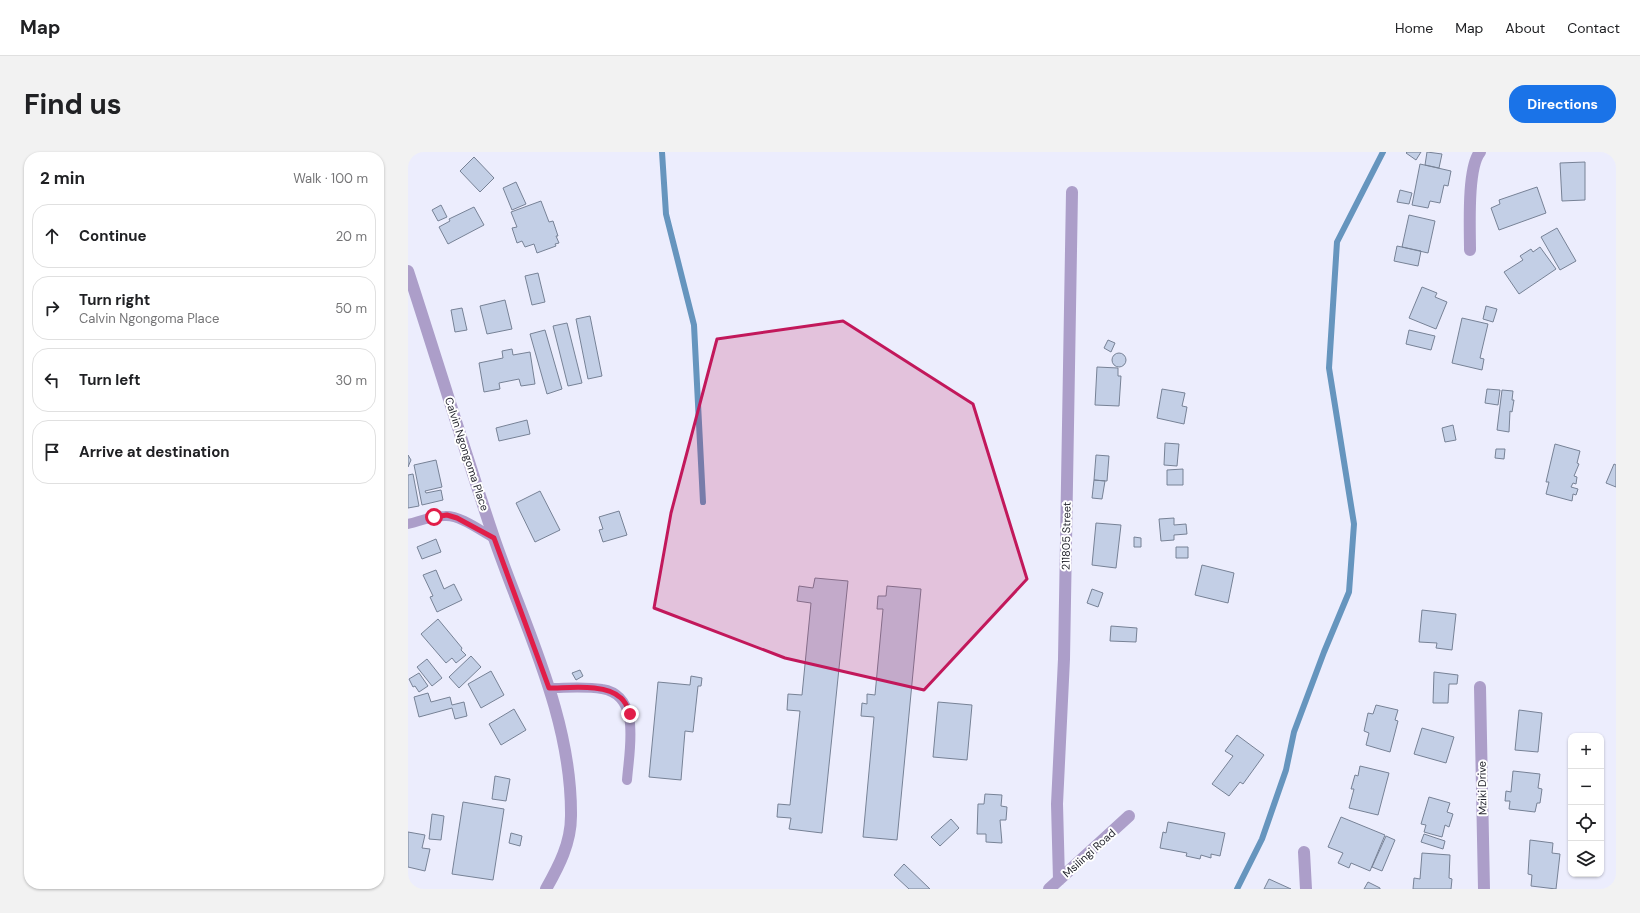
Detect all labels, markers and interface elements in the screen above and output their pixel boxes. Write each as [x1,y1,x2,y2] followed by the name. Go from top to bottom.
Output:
[20,15,60,40] text: Map
[1395,19,1433,37] text: Home
[1455,19,1483,37] text: Map
[1505,19,1545,37] text: About
[1567,19,1620,37] text: Contact
[1509,85,1616,123] button: Directions
[24,86,122,123] text: Find us
[40,167,85,189] text: 2 min
[293,170,368,187] text: Walk · 100 m
[41,225,63,247] icon: ahead
[79,226,147,246] text: Continue
[336,228,367,245] text: 20 m
[79,290,150,310] text: Turn right
[41,297,63,319] icon: right
[335,300,367,317] text: 50 m
[79,310,219,327] text: Calvin Ngongoma Place
[41,369,63,391] icon: left
[79,370,140,390] text: Turn left
[335,372,367,389] text: 30 m
[442,395,492,513] street label: Calvin Ngongoma Place
[41,441,63,463] icon: arrive
[79,442,230,462] text: Arrive at destination
[1058,502,1074,570] street label: 211805 Street
[425,508,443,526] route start
[621,705,639,723] route end
[1568,733,1604,877] map controls
[1568,733,1604,769] button: +
[1475,761,1489,815] street label: Mziki Drive
[1568,769,1604,805] button: −
[1568,805,1604,841] button: locate
[1060,826,1118,880] street label: Msilingi Road
[1568,841,1604,877] button: layers

